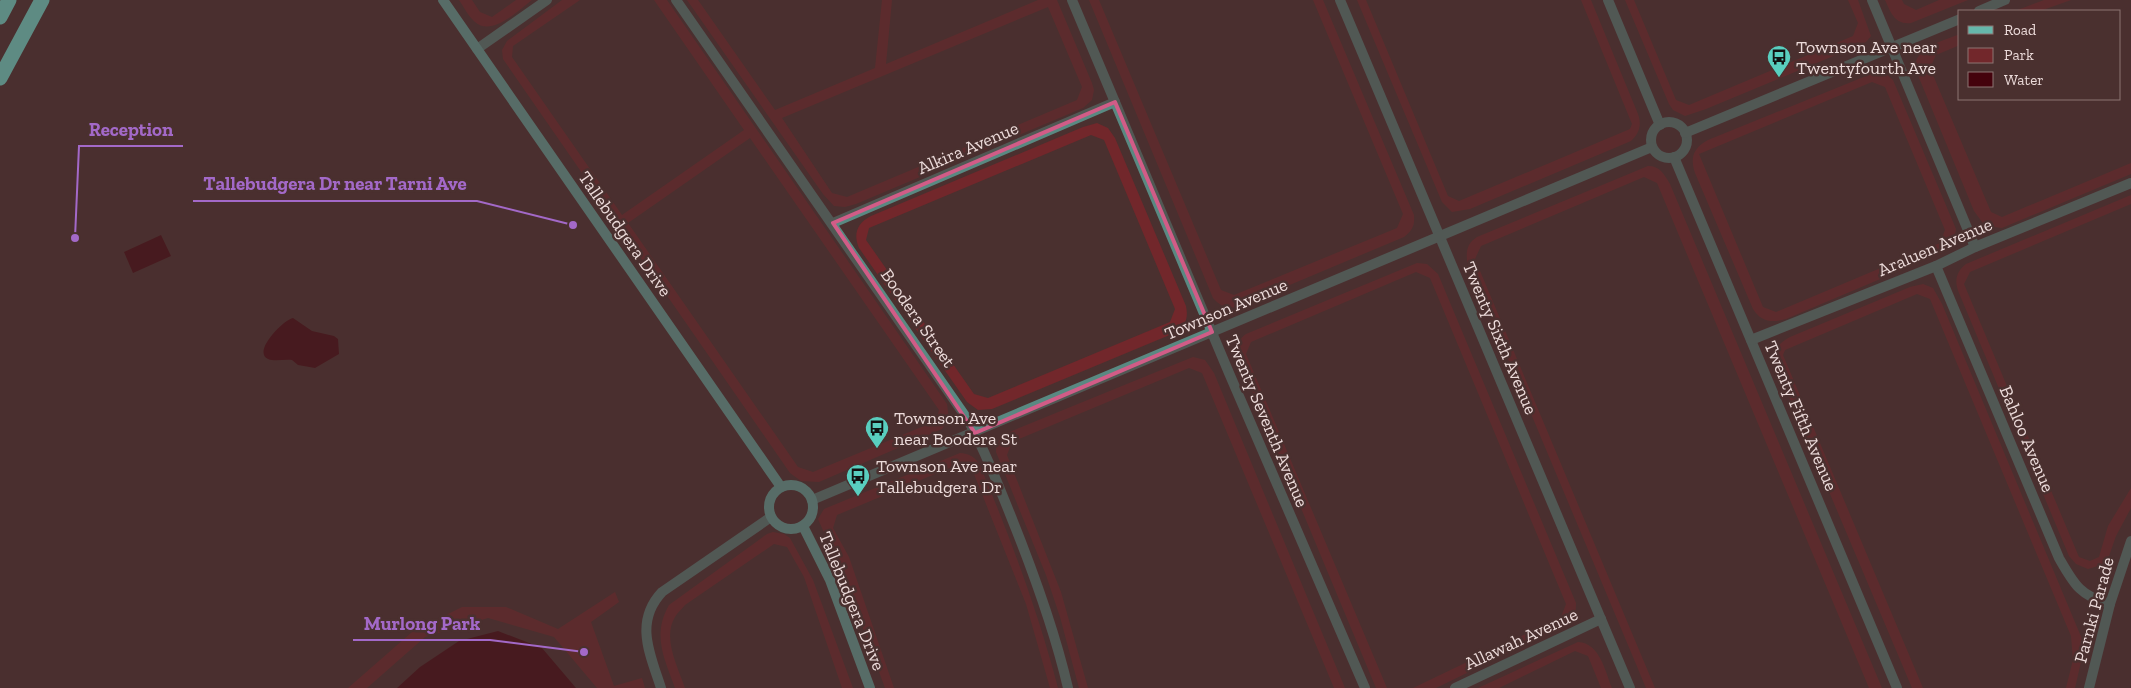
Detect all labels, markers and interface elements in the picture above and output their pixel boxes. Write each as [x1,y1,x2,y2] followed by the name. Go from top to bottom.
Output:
[1958,10,2121,100] legend
[2004,21,2037,39] text: Road
[1796,36,1937,79] place label: Townson Ave near Twentyfourth Ave
[1766,44,1792,78] bus stop icon: Townson Ave near Twentyfourth Ave
[2004,46,2034,64] text: Park
[2004,71,2044,89] text: Water
[79,112,183,146] callout: Reception
[914,117,1022,179] street label: Alkira Avenue
[89,118,174,141] text: Reception
[193,167,477,201] callout: Tallebudgera Dr near Tarni Ave
[574,167,676,301] street label: Tallebudgera Drive
[203,172,467,195] text: Tallebudgera Dr near Tarni Ave
[1874,213,1996,281] street label: Araluen Avenue
[1458,258,1542,418] street label: Twenty Sixth Avenue
[876,264,960,372] street label: Boodera Street
[1161,273,1291,345] street label: Townson Avenue
[1221,331,1313,511] street label: Twenty Seventh Avenue
[1759,338,1843,494] street label: Twenty Fifth Avenue
[1995,382,2059,496] street label: Bahloo Avenue
[894,407,1017,450] place label: Townson Ave near Boodera St
[864,415,890,449] bus stop icon: Townson Ave near Boodera St
[876,455,1017,498] place label: Townson Ave near Tallebudgera Dr
[845,463,871,497] bus stop icon: Townson Ave near Tallebudgera Dr
[814,528,890,674] street label: Tallebudgera Drive
[2069,555,2119,665] street label: Parnki Parade
[1461,603,1581,675] street label: Allawah Avenue
[353,606,490,640] callout: Murlong Park
[364,612,481,635] text: Murlong Park

